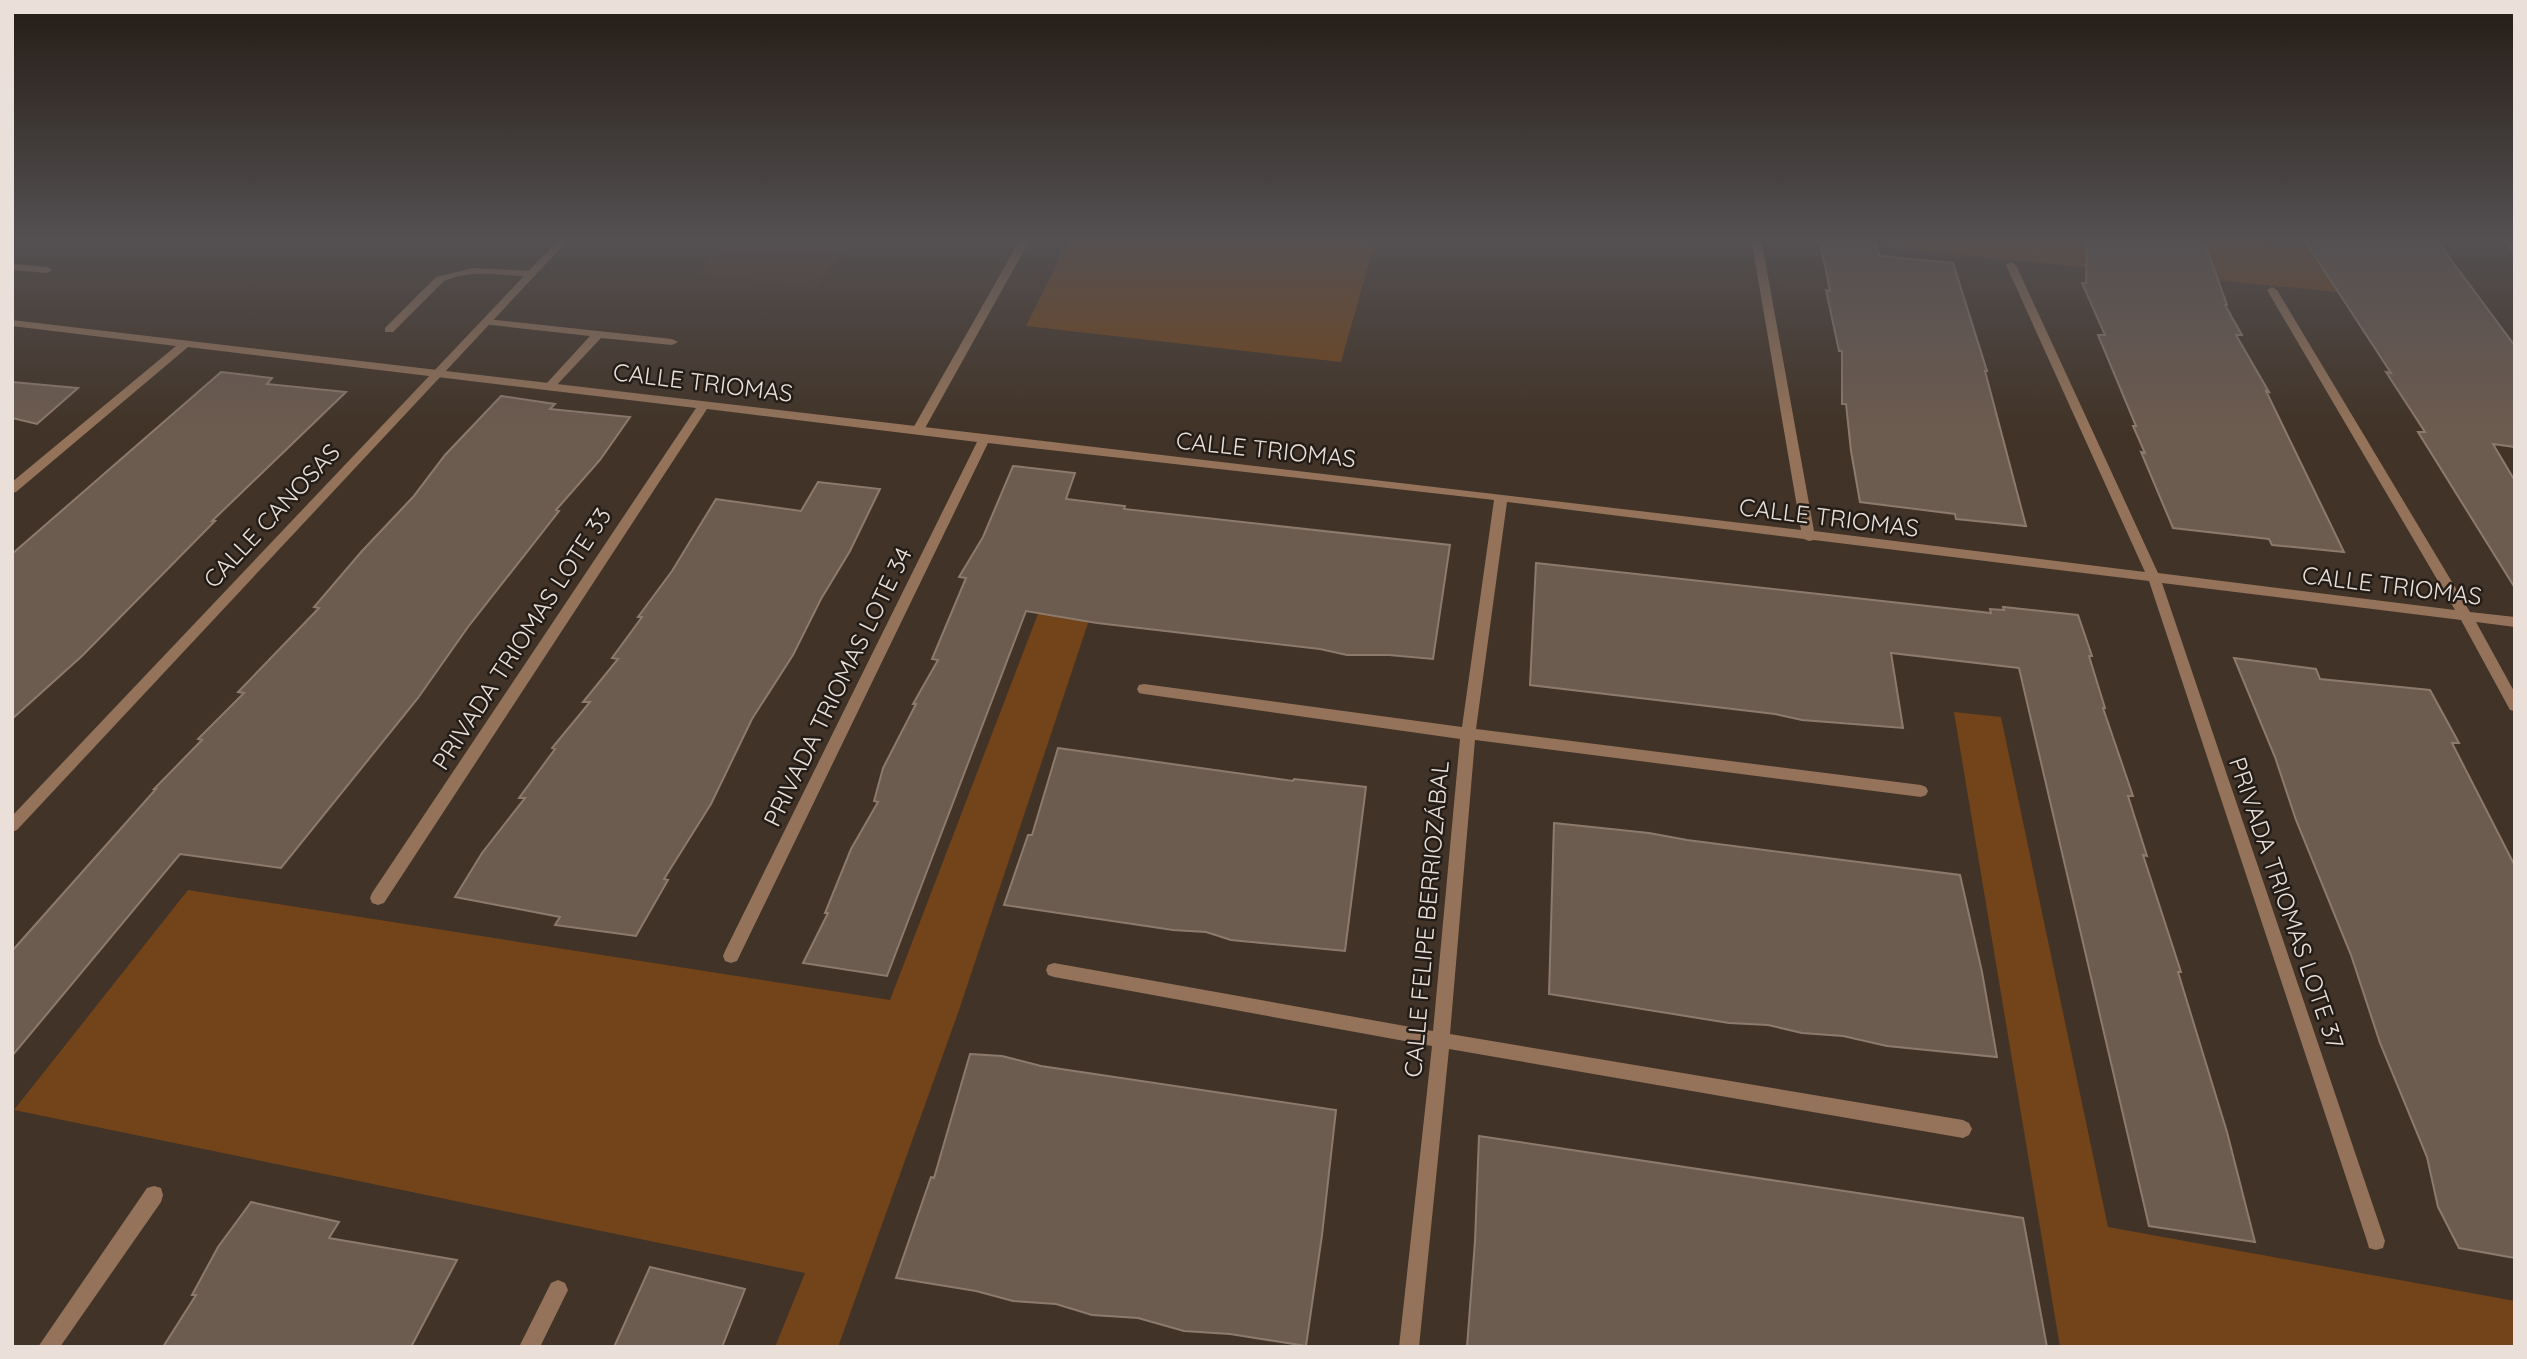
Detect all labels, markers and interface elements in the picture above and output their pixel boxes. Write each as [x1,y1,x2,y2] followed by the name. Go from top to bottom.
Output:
[612,356,795,408] street label: CALLE TRIOMAS
[1175,425,1358,473] street label: CALLE TRIOMAS
[197,437,346,594] street label: CALLE CANOSAS
[1738,491,1921,543] street label: CALLE TRIOMAS
[425,502,617,775] street label: PRIVADA TRIOMAS LOTE 33
[756,542,918,831] street label: PRIVADA TRIOMAS LOTE 34
[2301,559,2484,611] street label: CALLE TRIOMAS
[2223,753,2351,1053] street label: PRIVADA TRIOMAS LOTE 37
[1397,759,1455,1078] street label: CALLE FELIPE BERRIOZÁBAL

